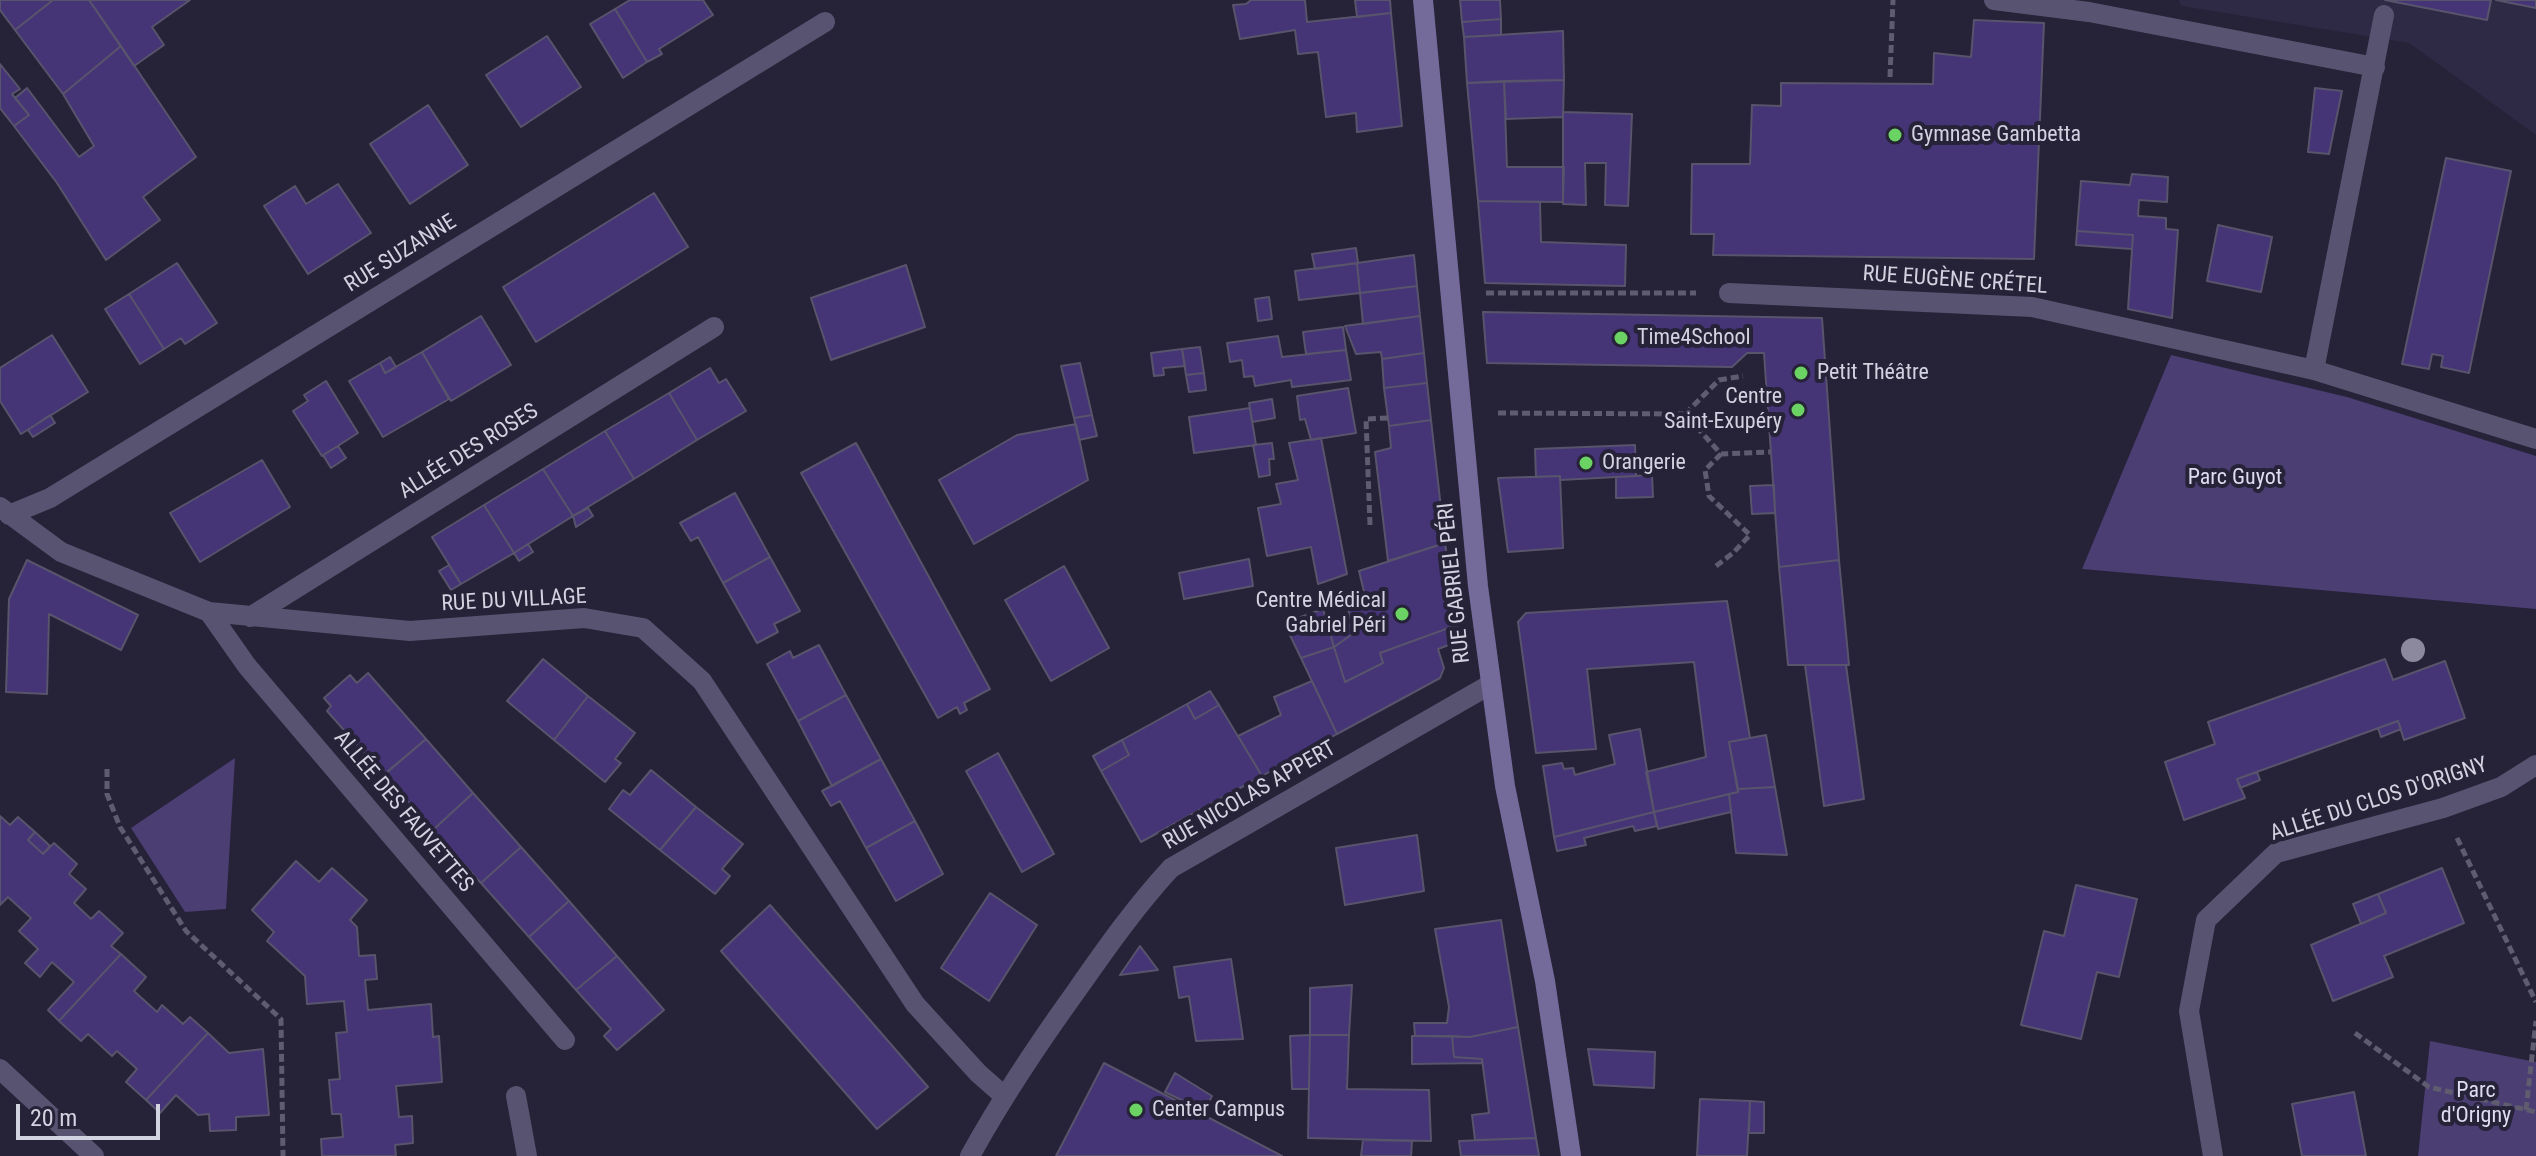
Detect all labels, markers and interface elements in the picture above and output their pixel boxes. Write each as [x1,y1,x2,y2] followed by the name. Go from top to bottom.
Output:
[1911,122,2081,148] place label: Gymnase Gambetta
[1886,126,1904,144] marker: Gymnase Gambetta
[340,209,462,299] street label: RUE SUZANNE
[1862,261,2048,301] street label: RUE EUGÈNE CRÉTEL
[1637,325,1751,351] place label: Time4School
[1612,329,1630,347] marker: Time4School
[1817,360,1929,386] place label: Petit Théâtre
[1792,364,1810,382] marker: Petit Théâtre
[1664,384,1782,436] place label: Centre Saint-Exupéry
[395,399,543,505] street label: ALLÉE DES ROSES
[1789,401,1807,419] marker: Centre Saint-Exupéry
[1602,450,1686,476] place label: Orangerie
[1577,454,1595,472] marker: Orangerie
[2188,465,2282,491] park label: Parc Guyot
[1433,501,1477,665] street label: RUE GABRIEL PÉRI
[441,584,587,618] street label: RUE DU VILLAGE
[1256,588,1386,640] place label: Centre Médical Gabriel Péri
[1393,605,1411,623] marker: Centre Médical Gabriel Péri
[328,726,478,898] street label: ALLÉE DES FAUVETTES
[1159,736,1341,856] street label: RUE NICOLAS APPERT
[2267,752,2491,848] street label: ALLÉE DU CLOS D'ORIGNY
[2441,1078,2511,1130] park label: Parc d'Origny
[20,1088,164,1138] scale bar
[1152,1097,1285,1123] place label: Center Campus
[1127,1101,1145,1119] marker: Center Campus
[30,1104,77,1132] text: 20 m

